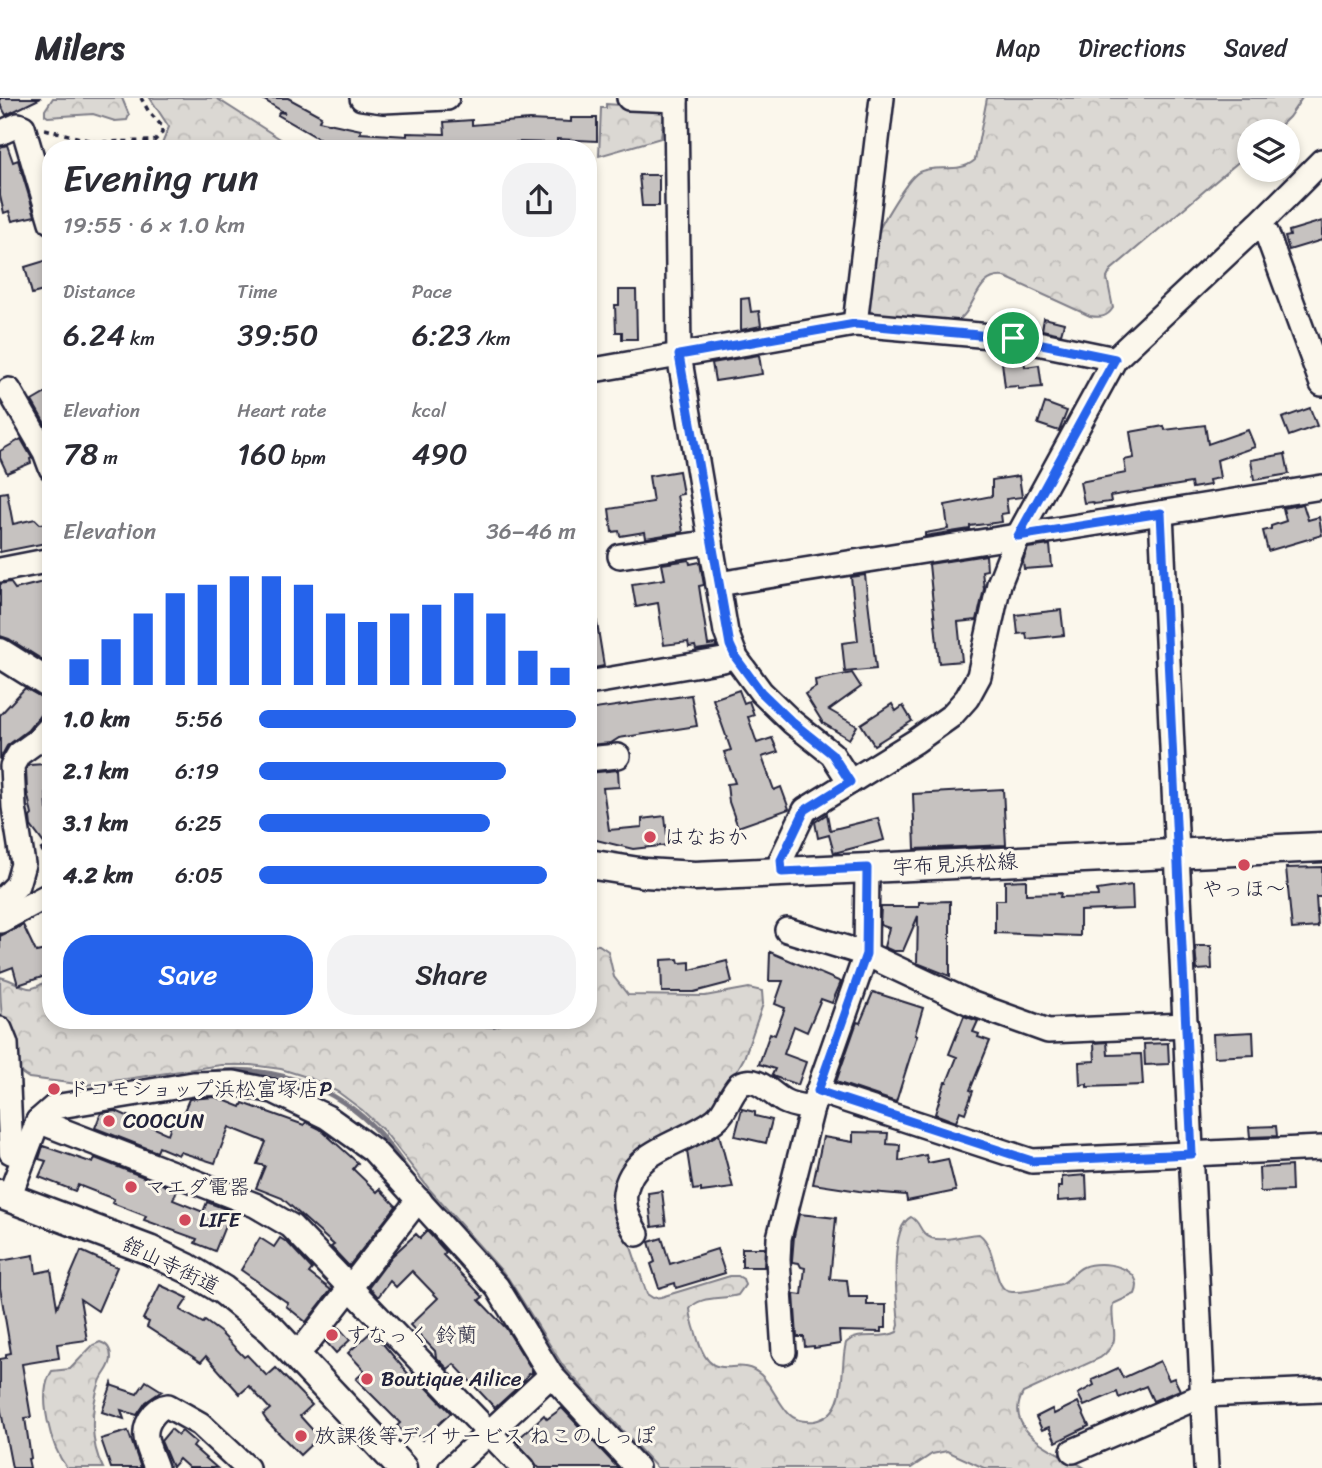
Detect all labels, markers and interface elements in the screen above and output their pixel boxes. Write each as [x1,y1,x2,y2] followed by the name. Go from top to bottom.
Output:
[35,19,124,77] text: Milers
[996,27,1040,69] text: Map
[1078,27,1186,69] text: Directions
[1224,27,1287,69] text: Saved
[1237,119,1300,182] map controls
[1237,119,1300,182] button: layers
[63,145,259,212] text: Evening run
[502,163,576,237] button: share
[63,205,245,246] text: 19:55 · 6 × 1.0 km
[63,275,135,308] text: Distance
[237,275,278,308] text: Time
[412,275,452,308] text: Pace
[63,308,125,362] text: 6.24
[237,308,319,362] text: 39:50
[412,308,472,362] text: 6:23
[983,308,1043,368] pin
[994,319,1032,357] icon: arrive
[125,322,155,355] text: km
[472,322,511,355] text: /km
[63,394,140,427] text: Elevation
[237,394,327,427] text: Heart rate
[412,394,446,427] text: kcal
[63,427,98,481] text: 78
[237,427,286,481] text: 160
[412,427,468,481] text: 490
[98,441,118,474] text: m
[286,441,326,474] text: bpm
[63,511,156,552] text: Elevation
[486,511,576,552] text: 36–46 m
[63,699,130,740] text: 1.0 km
[175,699,223,740] text: 5:56
[63,751,129,792] text: 2.1 km
[175,751,219,792] text: 6:19
[63,803,128,844] text: 3.1 km
[175,803,222,844] text: 6:25
[664,818,748,856] place label: はなおか
[642,829,658,845] marker: はなおか
[891,842,1019,886] street label: 宇布見浜松線
[63,855,133,896] text: 4.2 km
[175,855,224,896] text: 6:05
[1236,857,1252,873] marker: やっほ～
[1202,870,1286,908] place label: やっほ～
[63,935,313,1015] button: Save
[327,935,576,1015] button: Share
[68,1070,332,1108] place label: ドコモショップ浜松富塚店P
[46,1081,62,1097] marker: ドコモショップ浜松富塚店P
[123,1102,205,1140] place label: COOCUN
[101,1113,117,1129] marker: COOCUN
[145,1168,250,1206] place label: マエダ電器
[123,1179,139,1195] marker: マエダ電器
[199,1201,241,1239] place label: LIFE
[177,1212,193,1228] marker: LIFE
[115,1225,227,1305] street label: 舘山寺街道
[346,1316,477,1354] place label: すなっく 鈴蘭
[324,1327,340,1343] marker: すなっく 鈴蘭
[381,1360,522,1398] place label: Boutique Ailice
[359,1371,375,1387] marker: Boutique Ailice
[315,1417,656,1455] place label: 放課後等デイサービス ねこのしっぽ
[293,1428,309,1444] marker: 放課後等デイサービス ねこのしっぽ

